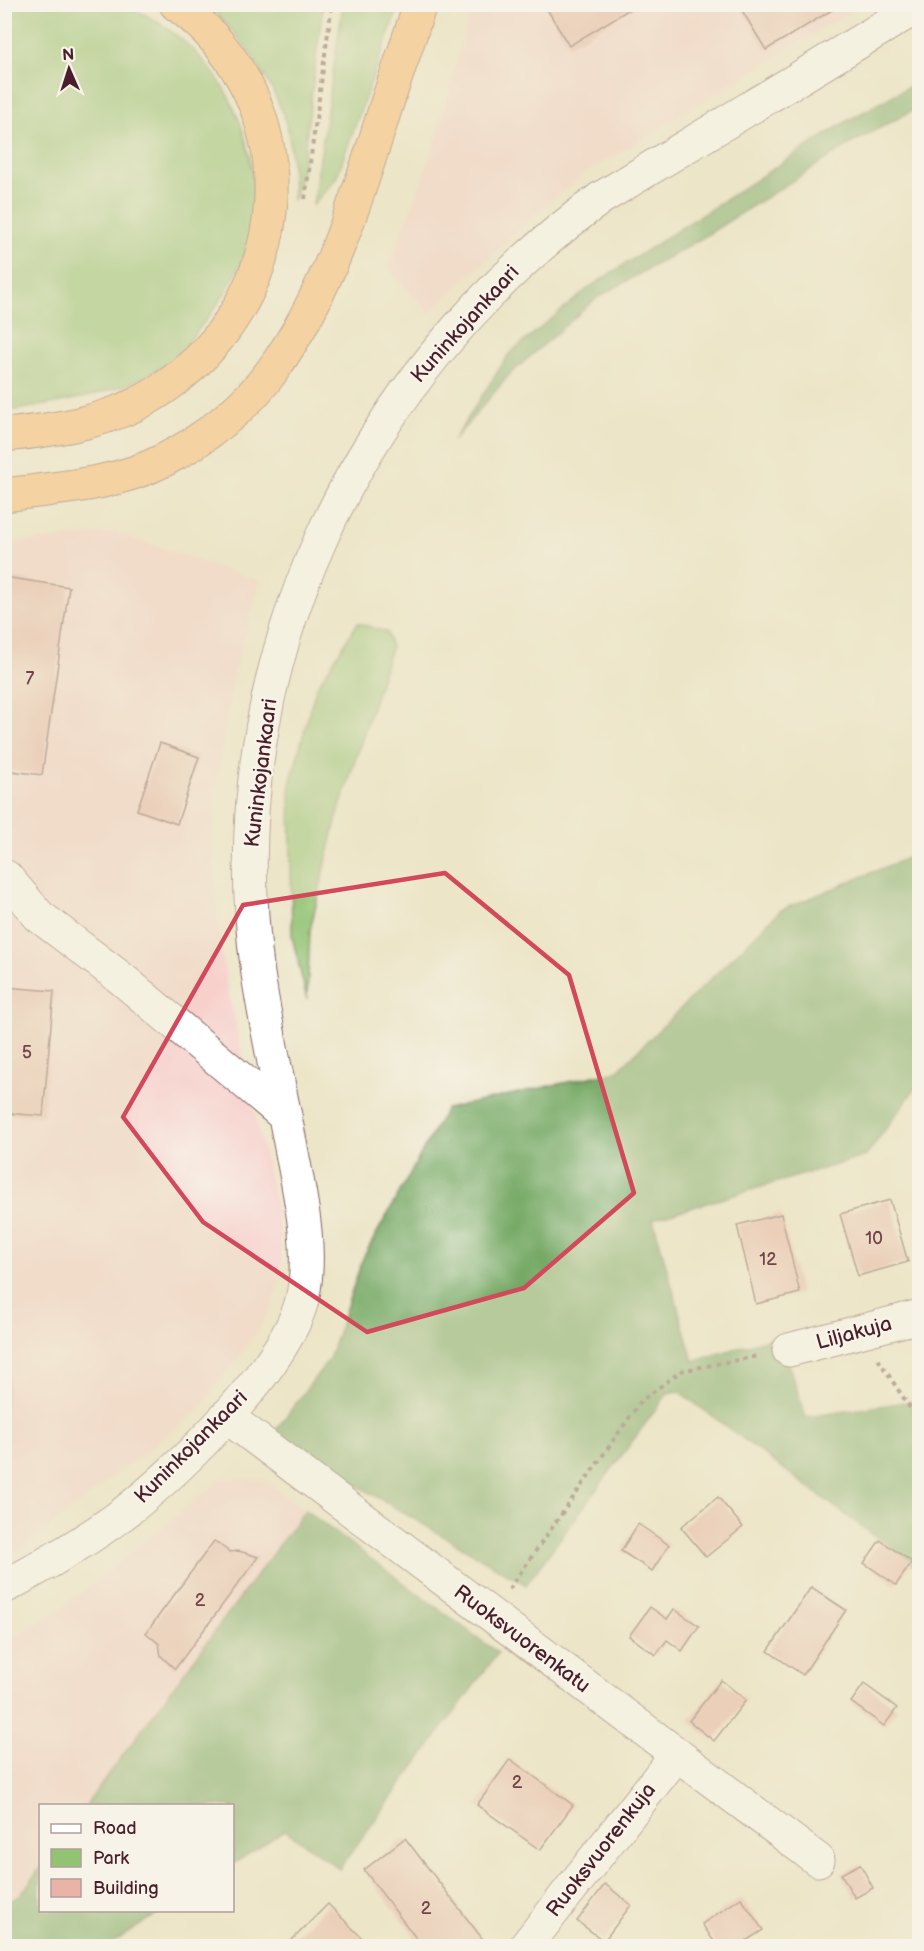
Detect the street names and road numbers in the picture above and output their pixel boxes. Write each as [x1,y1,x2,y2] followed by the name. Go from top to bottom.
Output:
[406,260,524,388] street label: Kuninkojankaari
[239,697,283,849] street label: Kuninkojankaari
[813,1311,895,1355] street label: Liljakuja
[129,1385,253,1509] street label: Kuninkojankaari
[449,1580,595,1698] street label: Ruoksvuorenkatu
[541,1778,661,1922] street label: Ruoksvuorenkuja

